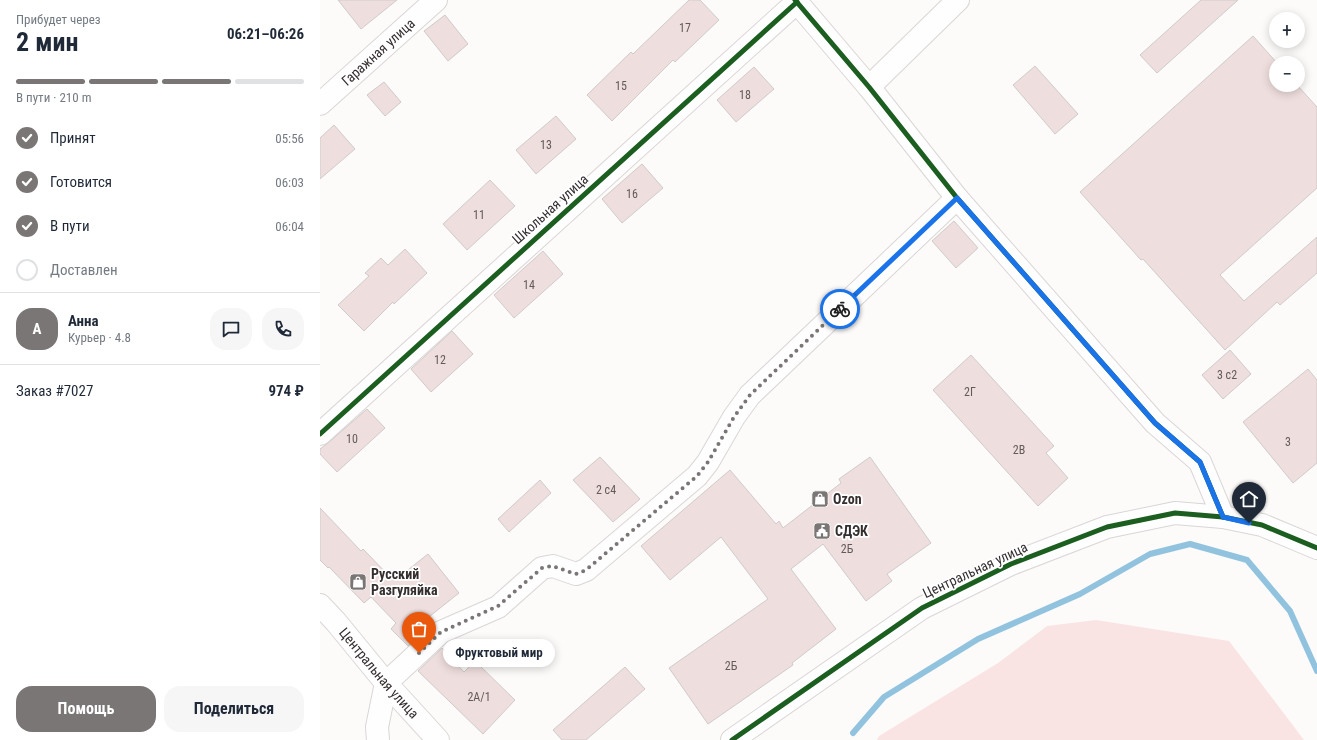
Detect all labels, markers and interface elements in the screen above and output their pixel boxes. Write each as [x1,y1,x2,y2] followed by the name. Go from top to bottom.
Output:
[16,12,101,27] text: Прибудет через
[1269,12,1305,92] map controls
[1269,12,1305,48] button: +
[338,15,418,89] street label: Гаражная улица
[679,21,691,35] house number: 17
[227,25,304,43] text: 06:21–06:26
[16,27,78,57] text: 2 мин
[1269,56,1305,92] button: −
[615,79,627,93] house number: 15
[739,88,751,102] house number: 18
[16,90,91,105] text: В пути · 210 m
[16,127,38,149] icon: check
[50,129,96,147] text: Принят
[275,131,304,146] text: 05:56
[540,138,552,152] house number: 13
[16,171,38,193] icon: check
[509,171,591,247] street label: Школьная улица
[50,173,112,191] text: Готовится
[275,175,304,190] text: 06:03
[626,187,638,201] house number: 16
[473,208,485,222] house number: 11
[16,215,38,237] icon: check
[50,217,90,235] text: В пути
[275,219,304,234] text: 06:04
[50,261,118,279] text: Доставлен
[523,278,535,292] house number: 14
[820,289,860,329] courier
[829,298,851,320] icon: bike
[210,308,252,350] button: chat
[262,308,304,350] button: phone
[68,312,99,330] text: Анна
[33,320,41,338] text: А
[68,330,131,345] text: Курьер · 4.8
[434,353,446,367] house number: 12
[1217,368,1237,382] house number: 3 с2
[16,382,93,400] text: Заказ #7027
[268,382,304,400] text: 974 ₽
[964,385,976,399] house number: 2Г
[346,432,358,446] house number: 10
[1285,435,1291,449] house number: 3
[1013,443,1025,457] house number: 2В
[1232,482,1266,523] pin
[596,483,616,497] house number: 2 с4
[1238,488,1260,510] icon: home
[810,489,830,509] shop icon: Ozon
[833,491,862,507] place label: Ozon
[812,521,832,541] public building icon: СДЭК
[835,523,868,539] place label: СДЭК
[920,539,1030,601] street label: Центральная улица
[841,542,854,556] house number: 2Б
[371,566,438,598] place label: Русский Разгуляйка
[348,572,368,592] shop icon: Русский Разгуляйка
[402,612,436,653] pin
[408,618,430,640] icon: bag
[336,624,422,721] street label: Центральная улица
[443,639,555,667] callout: Фруктовый мир
[455,645,543,660] text: Фруктовый мир
[725,659,738,673] house number: 2Б
[16,686,156,732] button: Помощь
[164,686,304,732] button: Поделиться
[467,690,491,704] house number: 2А/1

